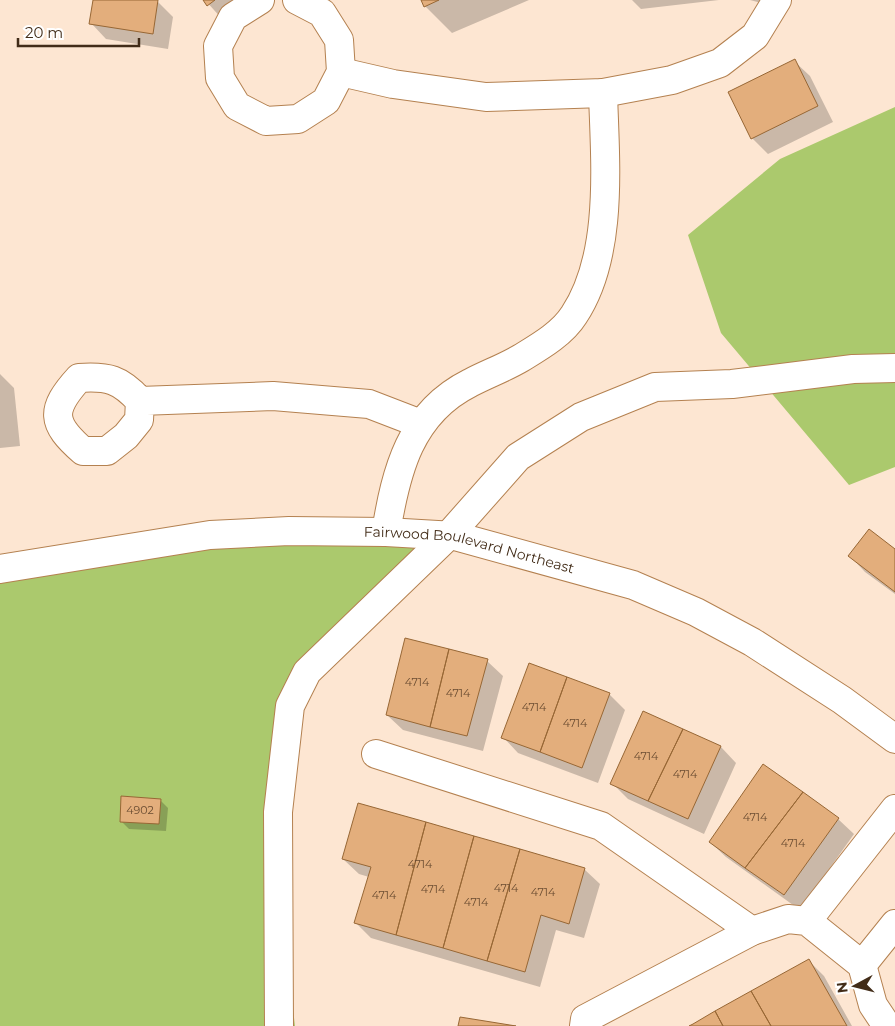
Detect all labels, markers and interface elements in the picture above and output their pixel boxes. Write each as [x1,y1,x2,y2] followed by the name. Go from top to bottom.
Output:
[18,15,139,47] scale bar
[25,23,63,42] text: 20 m
[364,523,577,577] street label: Fairwood Boulevard Northeast
[405,675,430,689] house number: 4714
[446,686,471,700] house number: 4714
[522,700,547,714] house number: 4714
[563,716,588,730] house number: 4714
[634,749,659,763] house number: 4714
[673,767,698,781] house number: 4714
[126,803,154,817] house number: 4902
[743,810,768,824] house number: 4714
[781,836,806,850] house number: 4714
[408,857,433,871] house number: 4714
[494,881,519,895] house number: 4714
[421,882,446,896] house number: 4714
[531,885,556,899] house number: 4714
[372,888,397,902] house number: 4714
[464,895,489,909] house number: 4714
[830,961,880,1011] north arrow
[832,981,852,994] text: N

